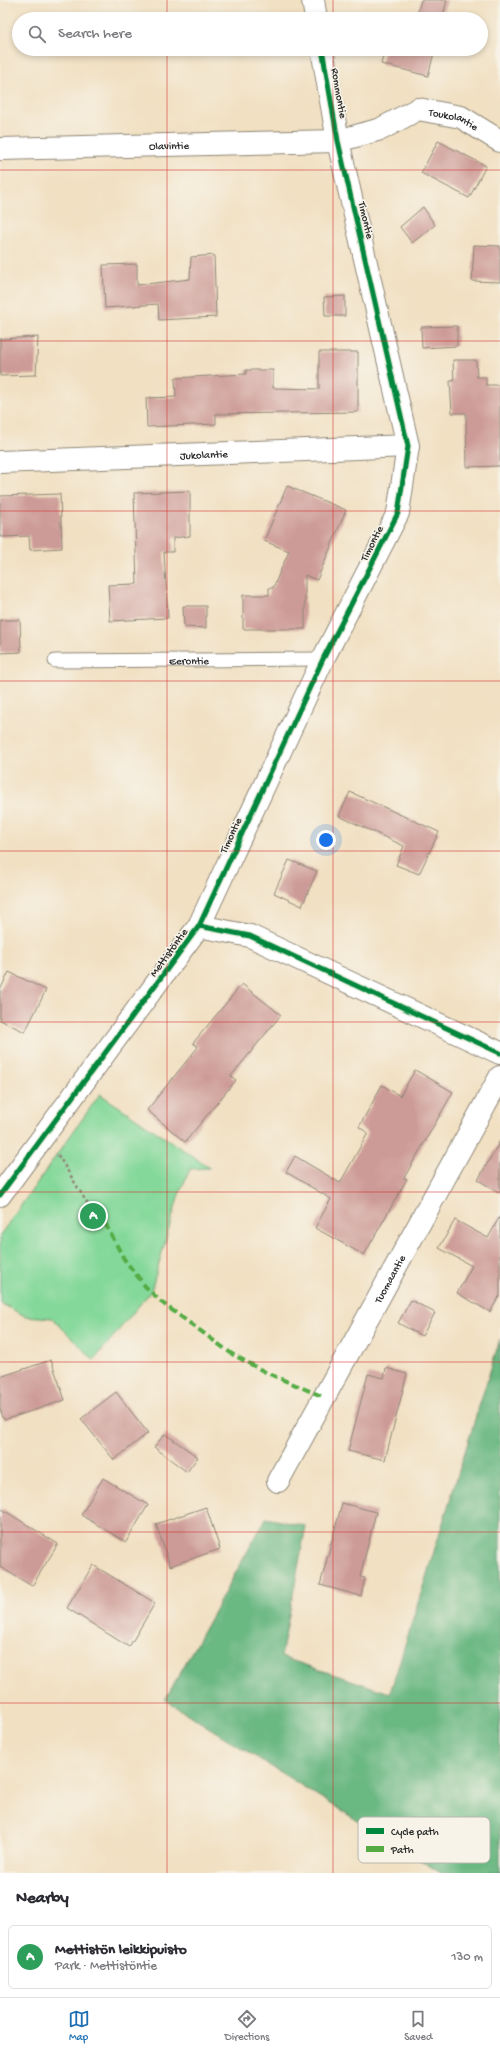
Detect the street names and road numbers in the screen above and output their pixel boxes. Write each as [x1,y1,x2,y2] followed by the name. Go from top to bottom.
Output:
[328,67,348,120] street label: Rommontie
[427,107,480,134] street label: Toukolantie
[149,141,190,153] street label: Olavintie
[355,200,375,241] street label: Timontie
[180,449,228,463] street label: Jukolantie
[358,524,387,564] street label: Timontie
[169,656,209,668] street label: Eerontie
[218,816,245,856] street label: Timontie
[148,926,191,980] street label: Mettistöntie
[373,1253,409,1306] street label: Tuomaantie

